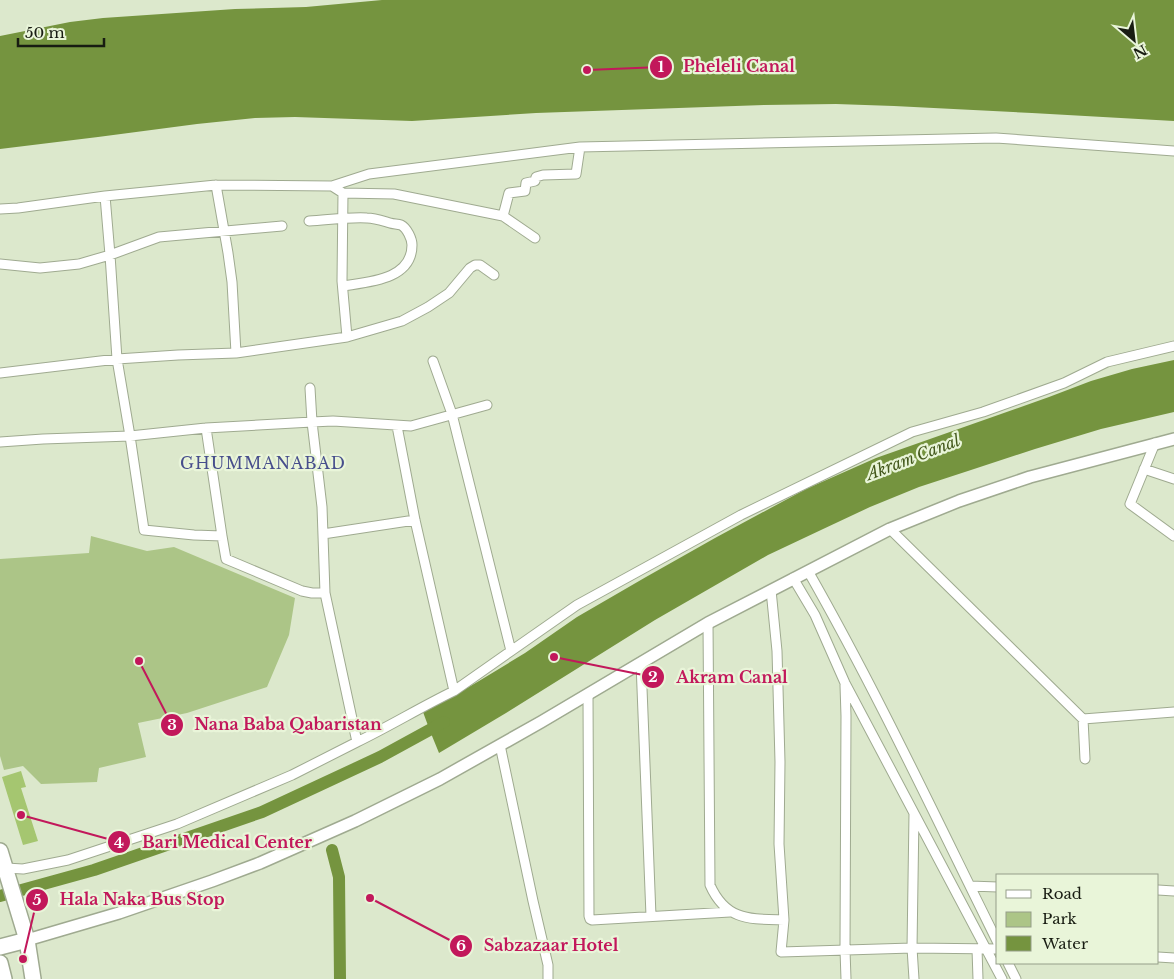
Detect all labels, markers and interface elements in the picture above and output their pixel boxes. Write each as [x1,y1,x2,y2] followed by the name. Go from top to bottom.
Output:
[18,15,104,47] scale bar
[1109,15,1159,65] north arrow
[25,23,65,42] text: 50 m
[1130,40,1150,63] text: N
[648,51,805,82] callout: Pheleli Canal
[683,56,795,76] text: Pheleli Canal
[658,57,665,76] text: 1
[861,430,964,485] water label: Akram Canal
[180,453,346,473] district label: GHUMMANABAD
[641,661,797,692] callout: Akram Canal
[648,667,658,686] text: 2
[675,667,788,687] text: Akram Canal
[159,709,392,740] callout: Nana Baba Qabaristan
[194,714,382,734] text: Nana Baba Qabaristan
[167,715,177,734] text: 3
[107,827,322,858] callout: Bari Medical Center
[142,832,312,852] text: Bari Medical Center
[114,833,124,852] text: 4
[996,874,1159,964] legend
[24,884,235,915] callout: Hala Naka Bus Stop
[1042,884,1082,903] text: Road
[59,889,225,909] text: Hala Naka Bus Stop
[33,890,42,909] text: 5
[1042,909,1078,928] text: Park
[449,930,629,961] callout: Sabzazaar Hotel
[1041,934,1089,953] text: Water
[484,935,619,955] text: Sabzazaar Hotel
[456,936,466,955] text: 6

